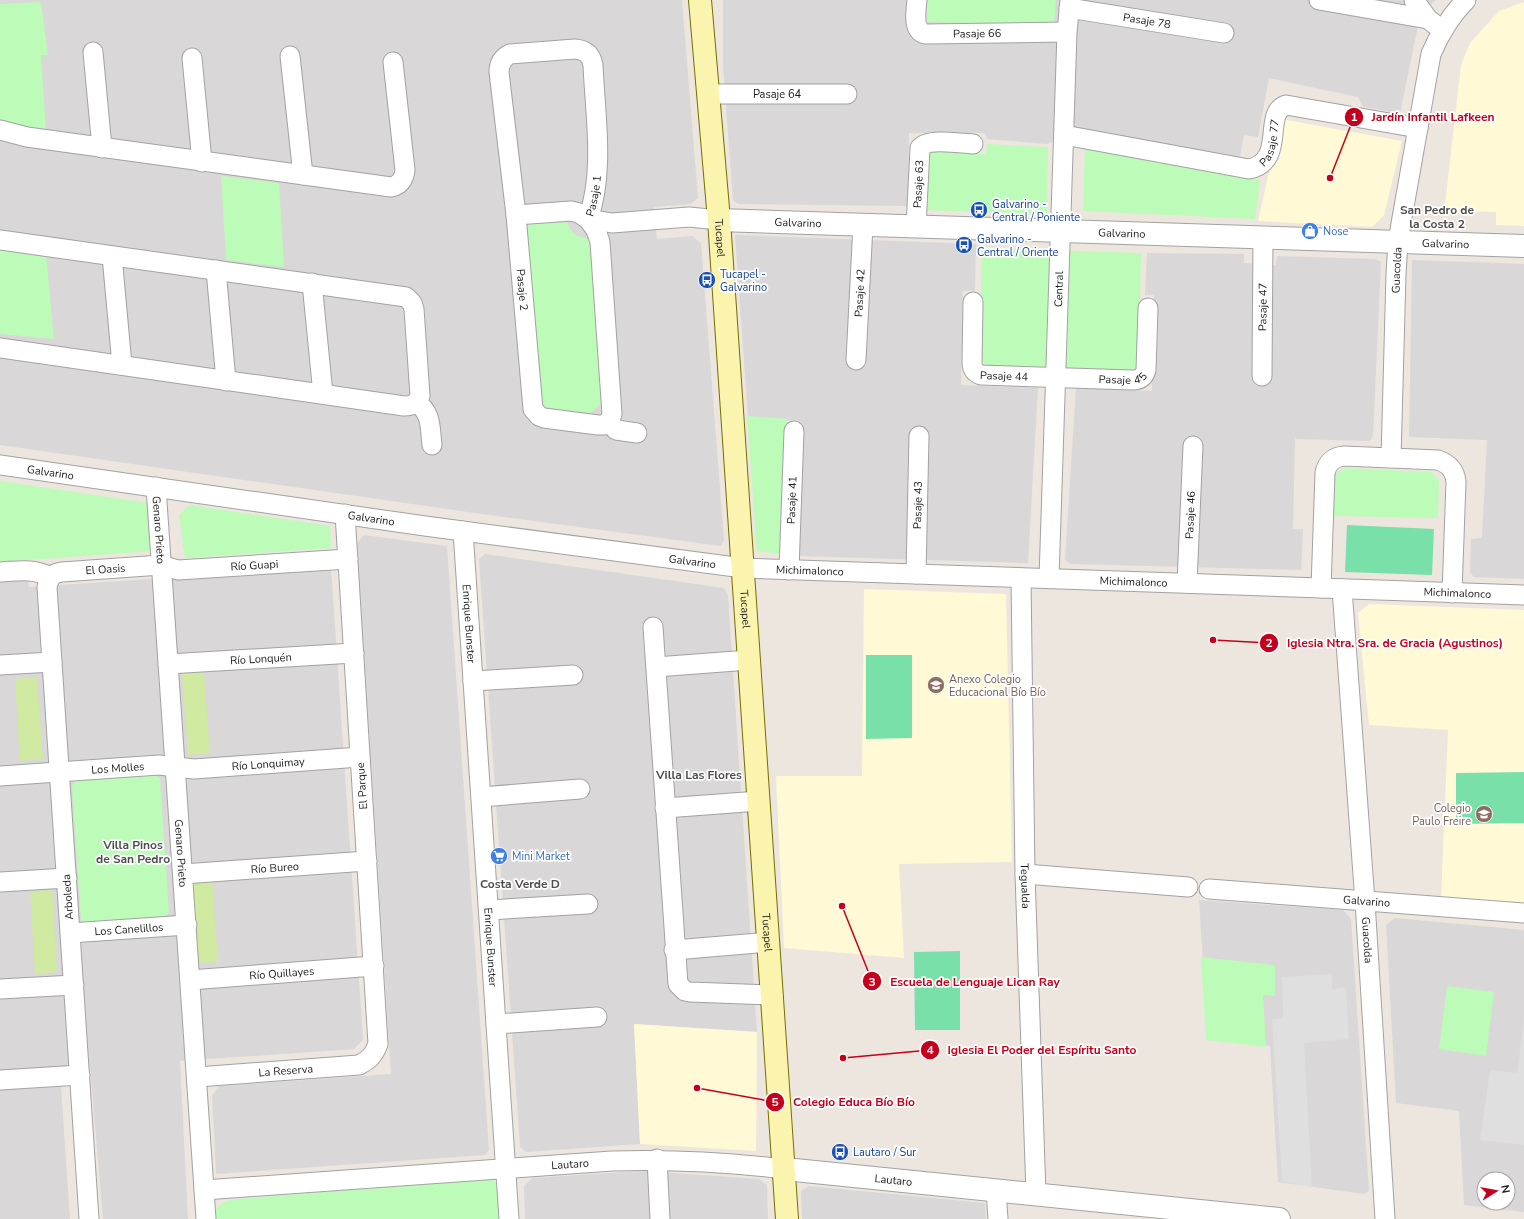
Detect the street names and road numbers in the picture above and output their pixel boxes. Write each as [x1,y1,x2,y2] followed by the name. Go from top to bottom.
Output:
[1122,9,1172,32] street label: Pasaje 78
[953,25,1002,41] street label: Pasaje 66
[753,87,801,102] street label: Pasaje 64
[1256,118,1282,170] street label: Pasaje 77
[909,160,927,209] street label: Pasaje 63
[582,175,604,218] street label: Pasaje 1
[774,214,822,231] street label: Galvarino
[711,218,729,259] street label: Tucapel
[1098,225,1146,241] street label: Galvarino
[1422,235,1469,252] street label: Galvarino
[1388,246,1405,294] street label: Guacolda
[513,268,532,311] street label: Pasaje 2
[851,269,868,318] street label: Pasaje 42
[1050,270,1067,307] street label: Central
[1255,283,1270,331] street label: Pasaje 47
[980,367,1029,384] street label: Pasaje 44
[1099,369,1151,388] street label: Pasaje 45
[26,461,75,483] street label: Galvarino
[783,476,800,524] street label: Pasaje 41
[909,481,926,529] street label: Pasaje 43
[1181,490,1199,539] street label: Pasaje 46
[149,495,169,564] street label: Genaro Prieto
[347,507,396,529] street label: Galvarino
[668,551,717,572] street label: Galvarino
[230,556,279,574] street label: Río Guapi
[85,560,126,578] street label: El Oasis
[776,562,844,579] street label: Michimalonco
[1099,573,1168,590] street label: Michimalonco
[459,584,479,664] street label: Enrique Bunster
[1423,584,1492,601] street label: Michimalonco
[737,590,754,630] street label: Tucapel
[230,649,292,668] street label: Río Lonquén
[231,753,306,774] street label: Río Lonquimay
[91,759,145,777] street label: Los Molles
[353,762,371,810] street label: El Parque
[171,819,191,888] street label: Genaro Prieto
[250,858,299,877] street label: Río Bureo
[1017,863,1034,909] street label: Tegualda
[59,873,77,920] street label: Arboleda
[1342,892,1391,910] street label: Galvarino
[481,907,501,987] street label: Enrique Bunster
[759,913,776,953] street label: Tucapel
[1358,916,1376,964] street label: Guacolda
[94,919,164,939] street label: Los Canelillos
[249,963,315,983] street label: Río Quillayes
[258,1061,314,1080] street label: La Reserva
[551,1155,589,1173] street label: Lautaro
[874,1171,913,1189] street label: Lautaro

